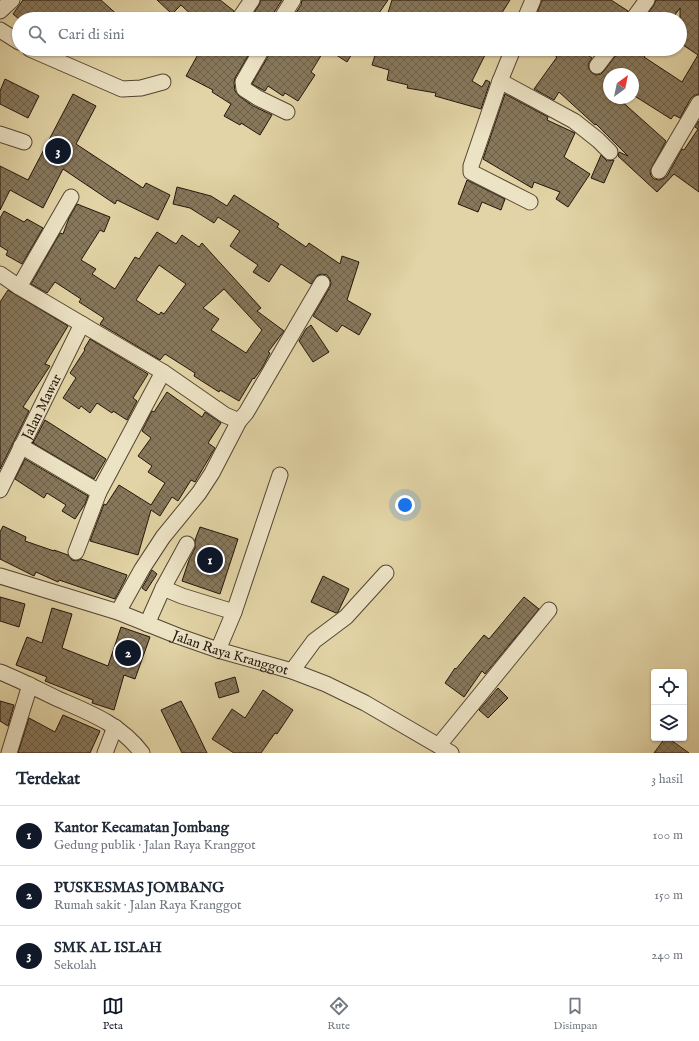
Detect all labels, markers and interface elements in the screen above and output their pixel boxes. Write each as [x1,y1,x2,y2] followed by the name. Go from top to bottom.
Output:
[12,12,687,56] search box
[26,23,48,45] icon: search
[58,25,125,44] text: Cari di sini
[603,68,639,104] north arrow
[45,136,71,166] pin: 3
[17,371,66,445] street label: Jalan Mawar
[395,495,415,515] your location
[197,545,223,575] pin: 1
[168,626,291,680] street label: Jalan Raya Kranggot
[115,638,141,668] pin: 2
[651,669,687,741] map controls
[651,669,687,705] button: locate
[651,705,687,741] button: layers
[16,769,80,790] text: Terdekat
[651,771,683,788] text: 3 hasil
[54,818,229,837] text: Kantor Kecamatan Jombang
[27,827,31,844] text: 1
[653,827,683,844] text: 100 m
[54,837,256,854] text: Gedung publik · Jalan Raya Kranggot
[54,878,224,897] text: PUSKESMAS JOMBANG
[26,887,32,904] text: 2
[654,887,683,904] text: 150 m
[54,897,241,914] text: Rumah sakit · Jalan Raya Kranggot
[54,938,162,957] text: SMK AL ISLAH
[27,947,31,964] text: 3
[651,947,683,964] text: 240 m
[54,957,97,974] text: Sekolah
[102,995,124,1033] tab: Peta
[327,995,350,1033] tab: Rute
[554,995,597,1033] tab: Disimpan

